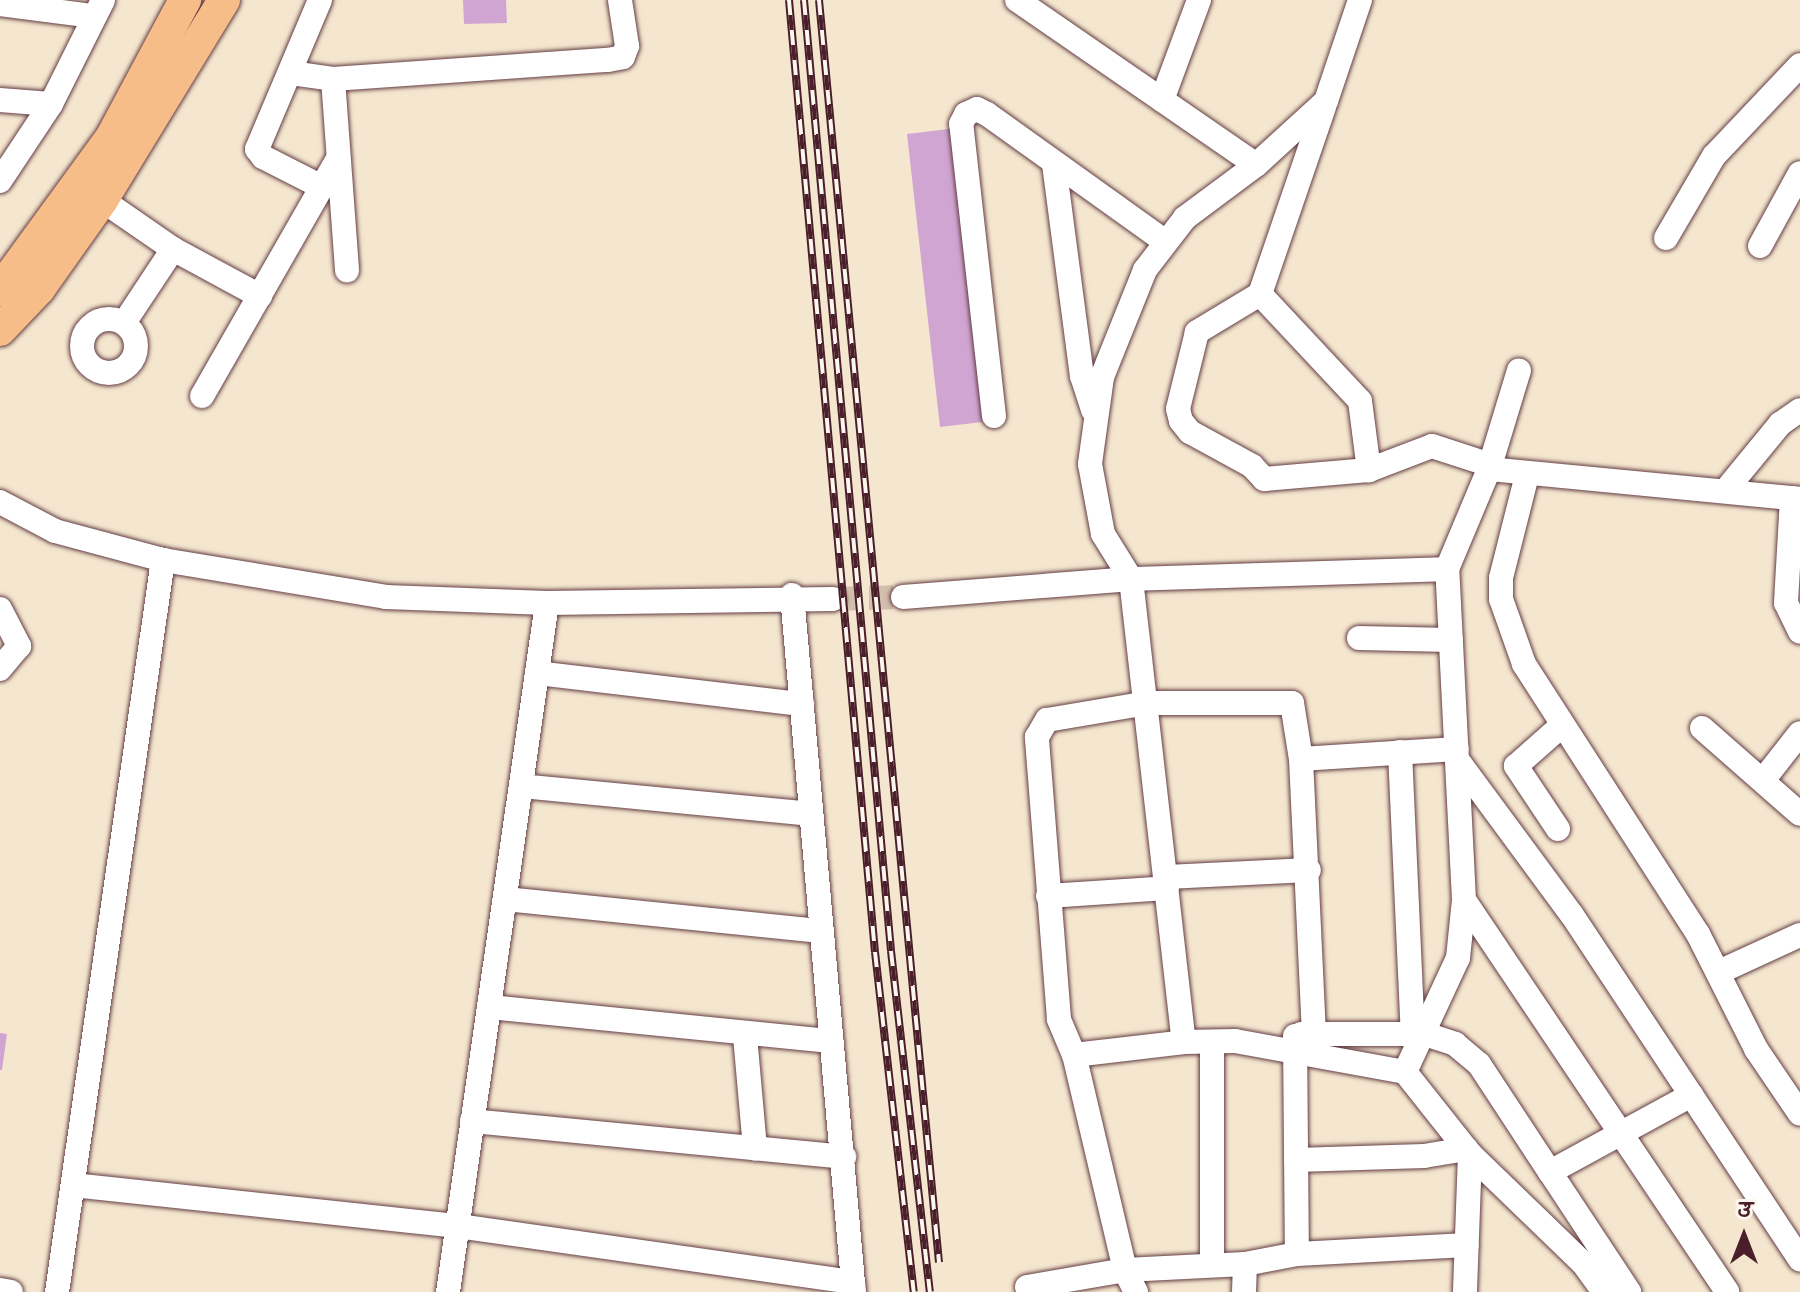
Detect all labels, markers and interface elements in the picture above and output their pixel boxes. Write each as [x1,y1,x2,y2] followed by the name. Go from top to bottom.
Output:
[1737,1194,1751,1229] text: उ
[1704,1196,1784,1276] north arrow

